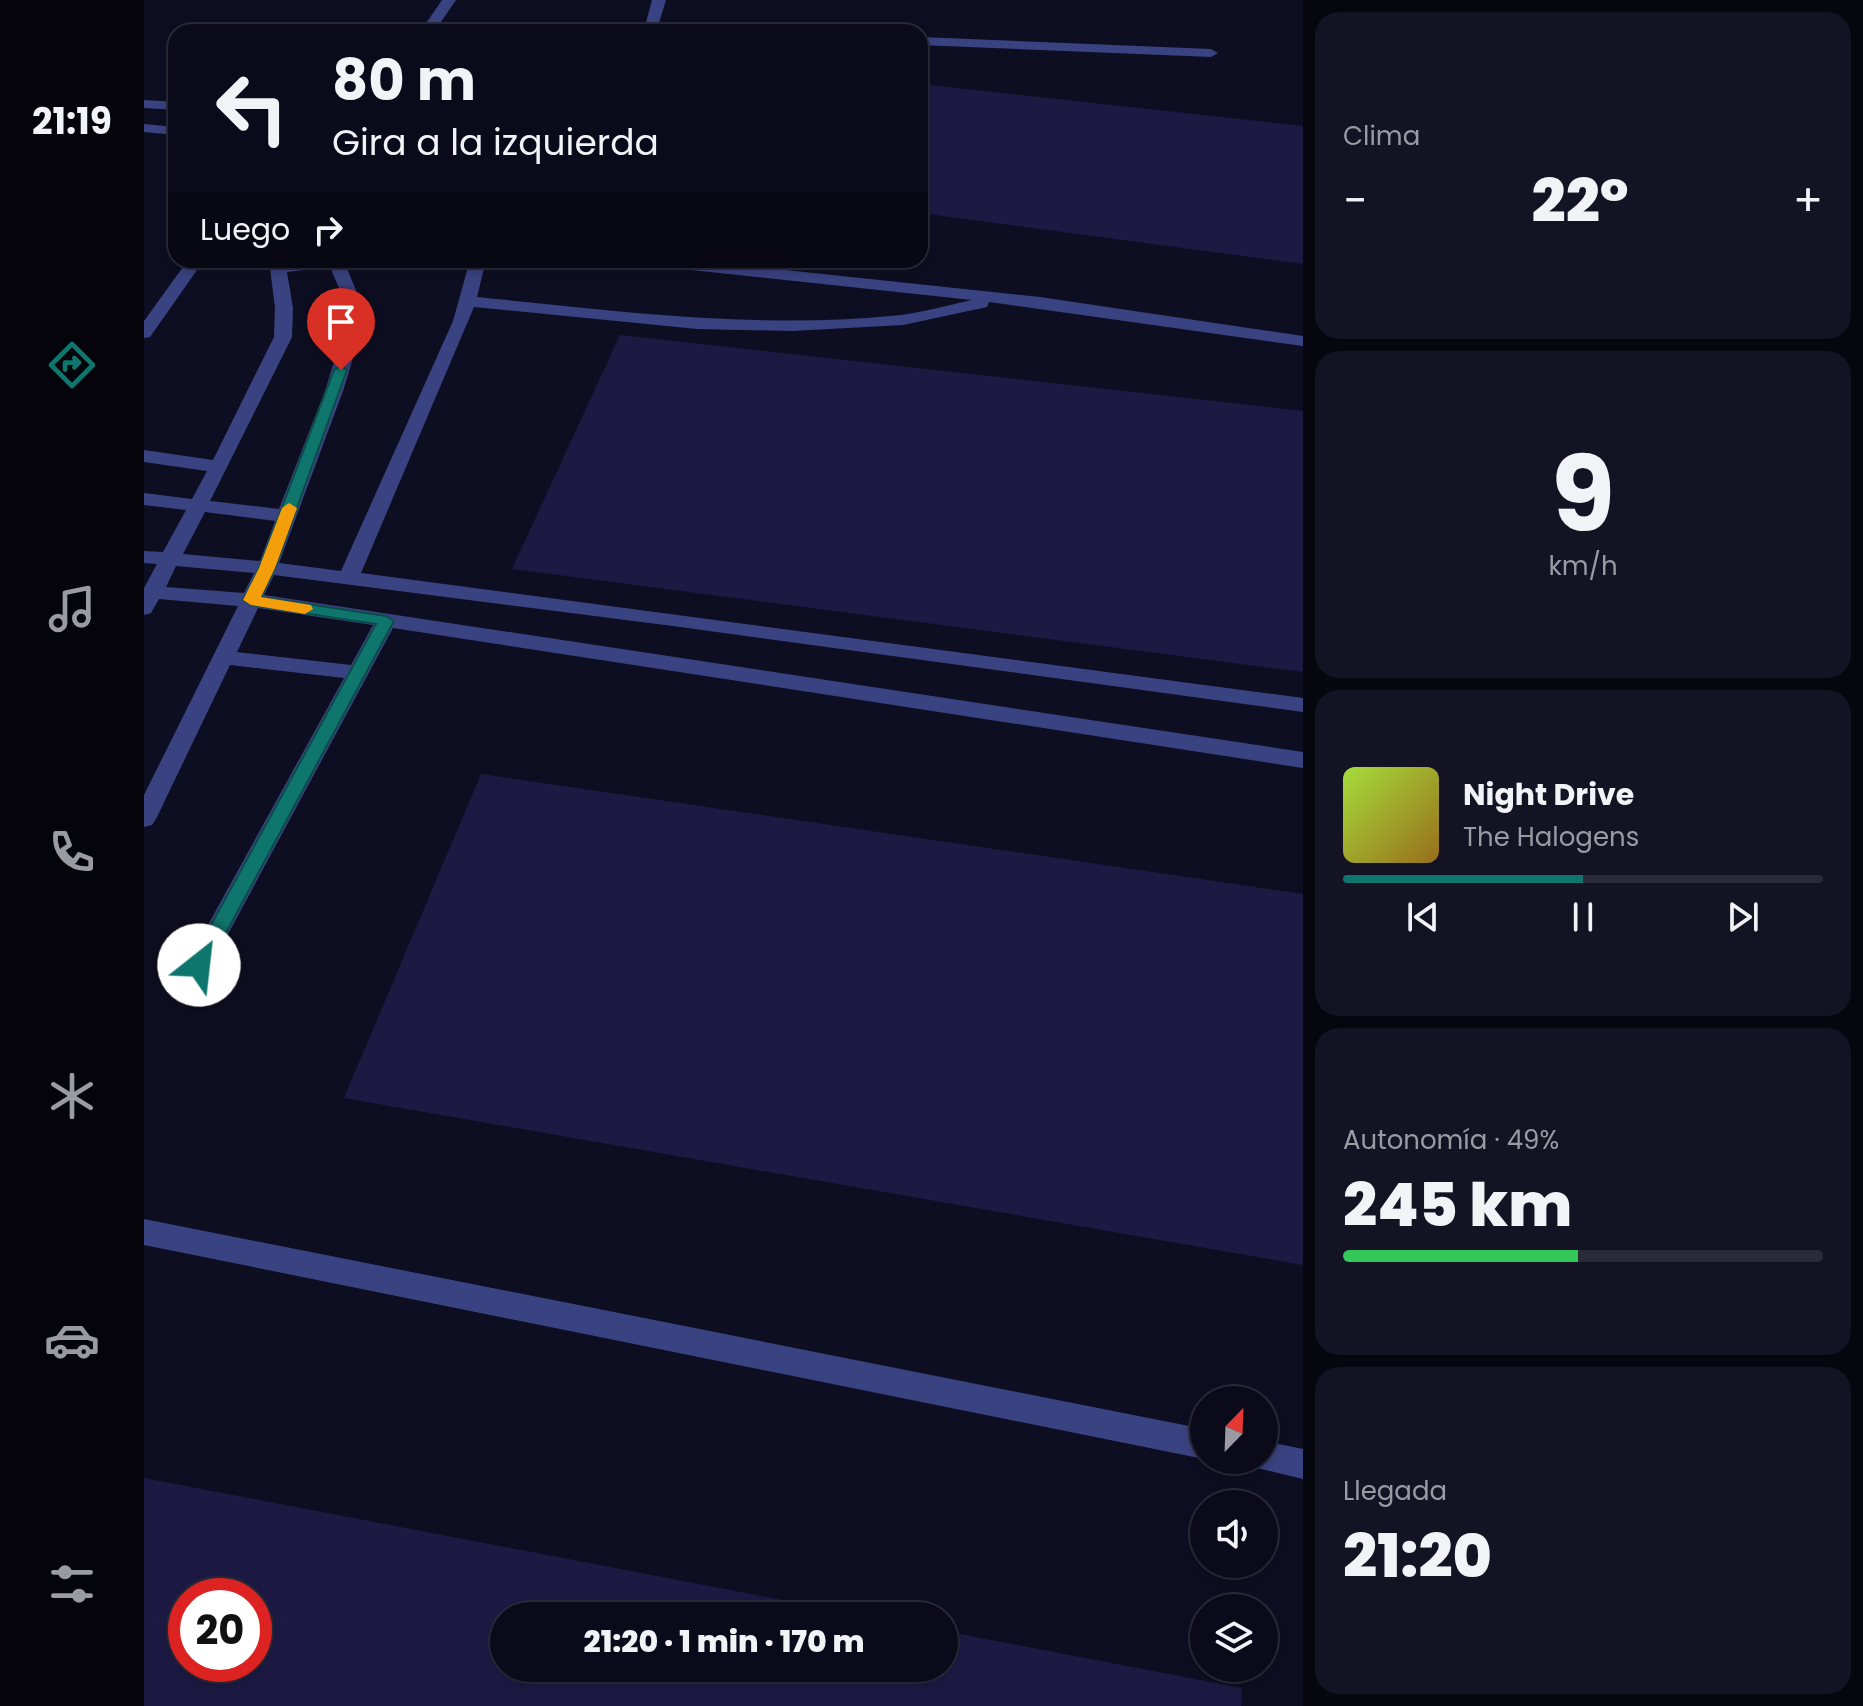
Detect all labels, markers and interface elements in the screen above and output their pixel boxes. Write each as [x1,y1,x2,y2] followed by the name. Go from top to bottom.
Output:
[332,41,476,120] text: 80 m
[200,56,304,160] icon: left
[32,96,112,147] text: 21:19
[332,117,659,168] text: Gira a la izquierda
[1343,118,1420,154] text: Clima
[1532,159,1629,243] text: 22°
[1343,170,1367,231] text: −
[1793,170,1823,231] text: +
[200,208,290,251] text: Luego
[306,208,350,252] icon: right
[307,288,375,370] pin
[319,300,363,344] icon: arrive
[44,337,100,393] icon: directions
[1551,422,1615,567] text: 9
[1548,548,1618,584] text: km/h
[44,581,100,637] icon: music
[1463,773,1634,816] text: Night Drive
[1463,819,1639,855] text: The Halogens
[44,824,100,880] icon: phone
[1401,895,1445,939] icon: previous
[1561,895,1605,939] icon: pause
[1721,895,1765,939] icon: next
[157,923,241,1007] position arrow
[44,1068,100,1124] icon: climate
[1343,1122,1559,1158] text: Autonomía · 49%
[1343,1163,1572,1247] text: 245 km
[44,1312,100,1368] icon: car
[1190,1386,1278,1474] north arrow
[1190,1386,1278,1682] map controls
[1343,1473,1447,1509] text: Llegada
[1190,1490,1278,1578] button: sound
[1343,1514,1492,1598] text: 21:20
[44,1556,100,1612] icon: filters
[168,1578,272,1682] speed limit sign: 20
[1190,1594,1278,1682] button: layers
[584,1620,864,1663] text: 21:20 · 1 min · 170 m

